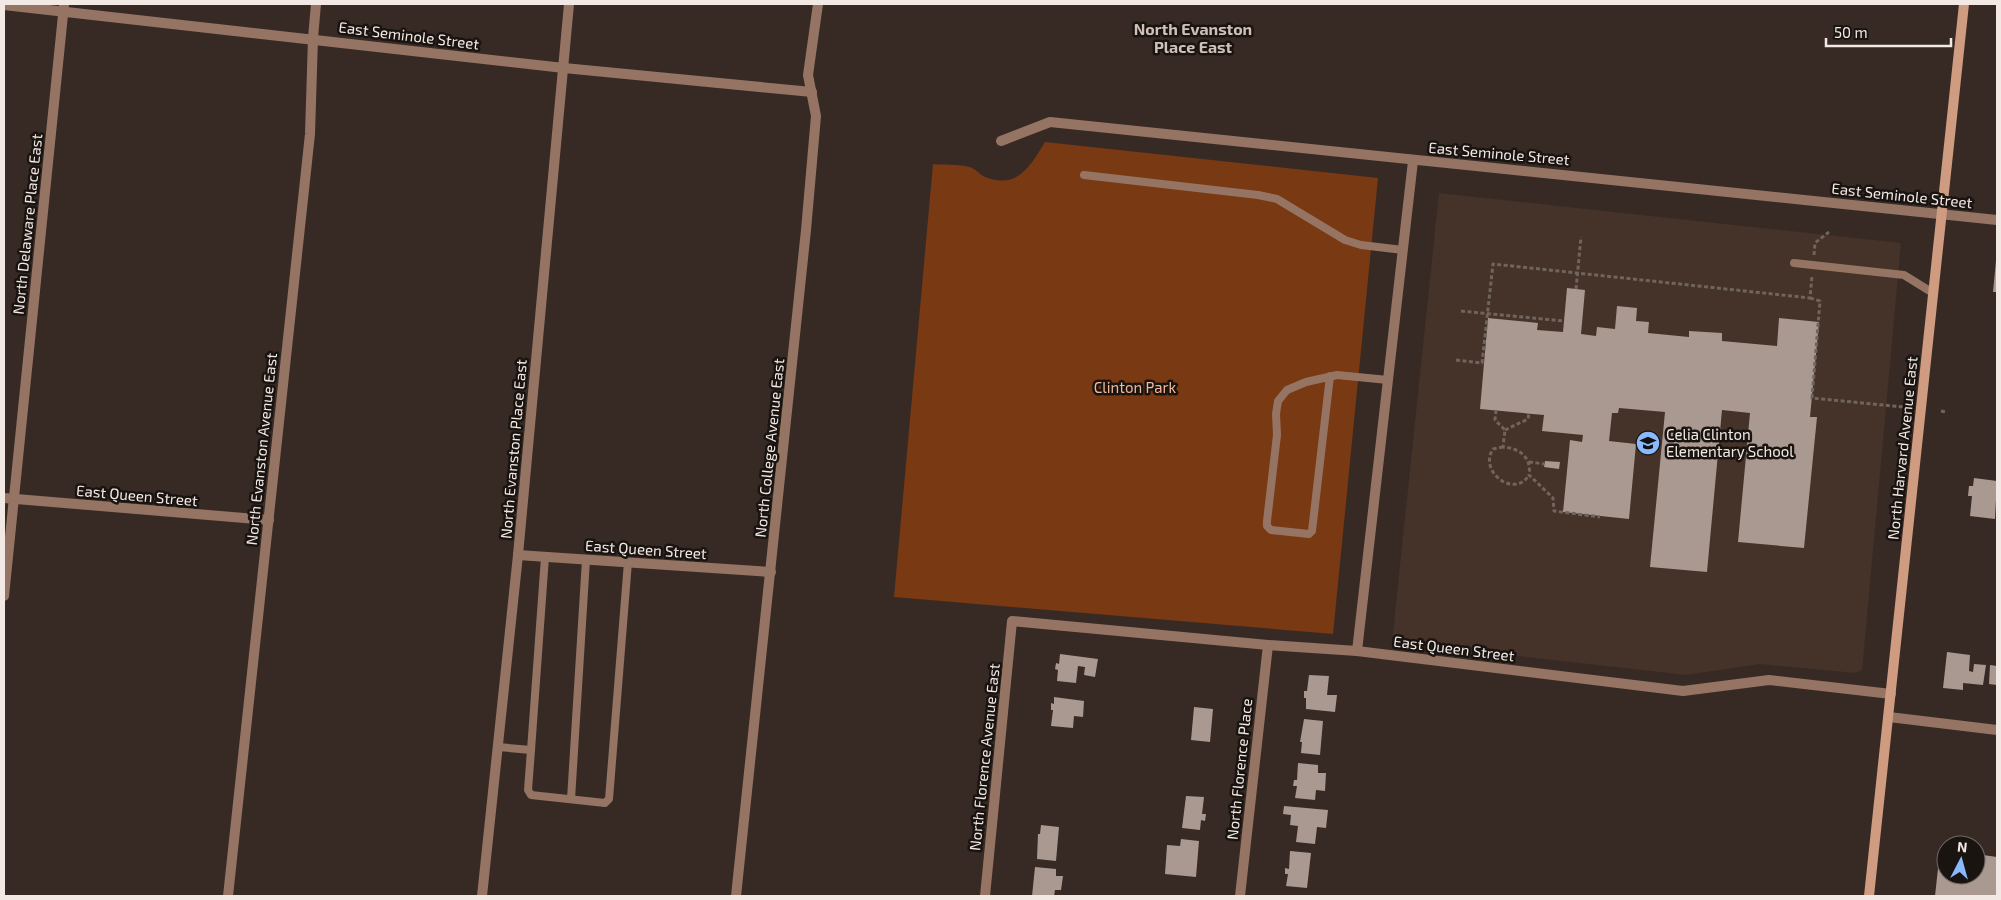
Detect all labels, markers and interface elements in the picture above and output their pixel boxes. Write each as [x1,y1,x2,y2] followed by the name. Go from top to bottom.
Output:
[1826,15,1951,47] scale bar
[338,17,481,53] street label: East Seminole Street
[1134,19,1252,56] district label: North Evanston Place East
[1834,23,1868,41] text: 50 m
[9,133,45,315] street label: North Delaware Place East
[1428,138,1571,168] street label: East Seminole Street
[1831,179,1974,211] street label: East Seminole Street
[242,352,280,546] street label: North Evanston Avenue East
[1883,355,1921,541] street label: North Harvard Avenue East
[751,357,787,538] street label: North College Avenue East
[496,358,530,540] street label: North Evanston Place East
[1094,378,1177,396] park label: Clinton Park
[1666,425,1794,460] place label: Celia Clinton Elementary School
[1635,430,1661,456] school or university icon: Celia Clinton Elementary School
[75,481,199,510] street label: East Queen Street
[585,536,708,563] street label: East Queen Street
[1392,632,1516,665] street label: East Queen Street
[965,662,1003,852] street label: North Florence Avenue East
[1223,697,1255,841] street label: North Florence Place
[1936,835,1986,885] north arrow
[1956,838,1968,856] text: N

